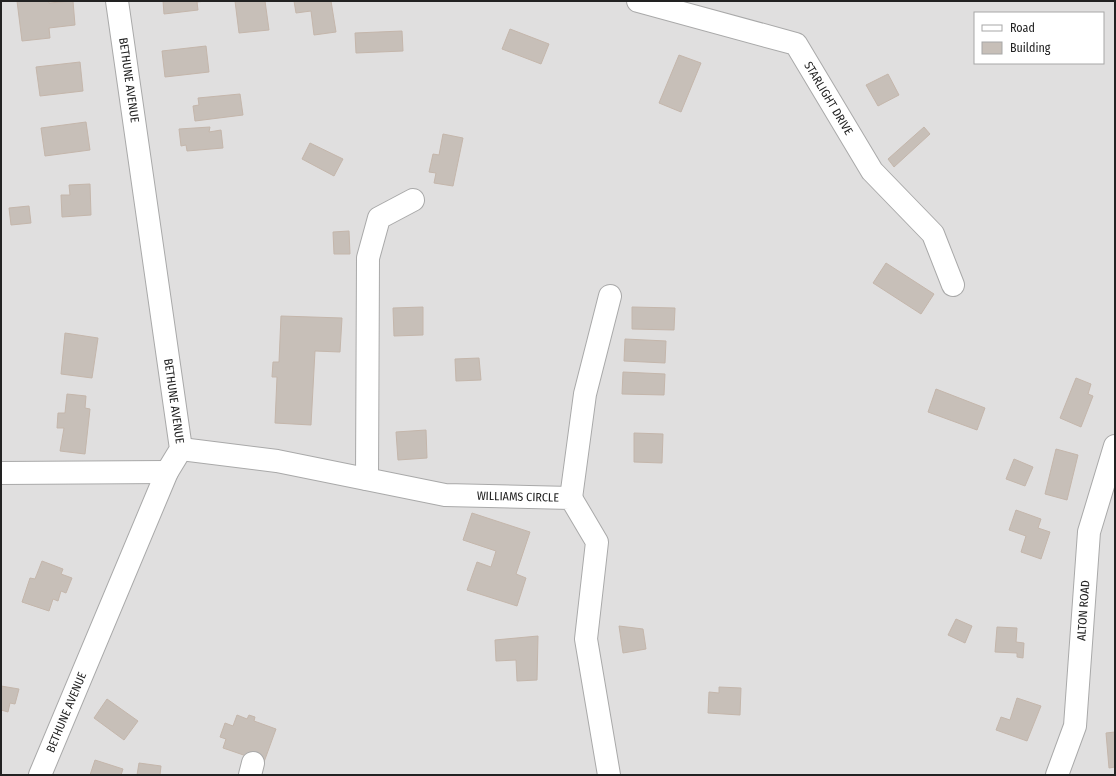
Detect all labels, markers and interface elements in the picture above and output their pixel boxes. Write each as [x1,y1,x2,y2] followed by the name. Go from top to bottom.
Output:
[974,12,1104,64] legend
[1010,21,1035,35] text: Road
[116,37,142,124] street label: BETHUNE AVENUE
[1010,41,1051,55] text: Building
[801,59,856,138] street label: STARLIGHT DRIVE
[161,358,187,445] street label: BETHUNE AVENUE
[477,489,559,505] street label: WILLIAMS CIRCLE
[1074,580,1092,641] street label: ALTON ROAD
[43,670,89,755] street label: BETHUNE AVENUE

